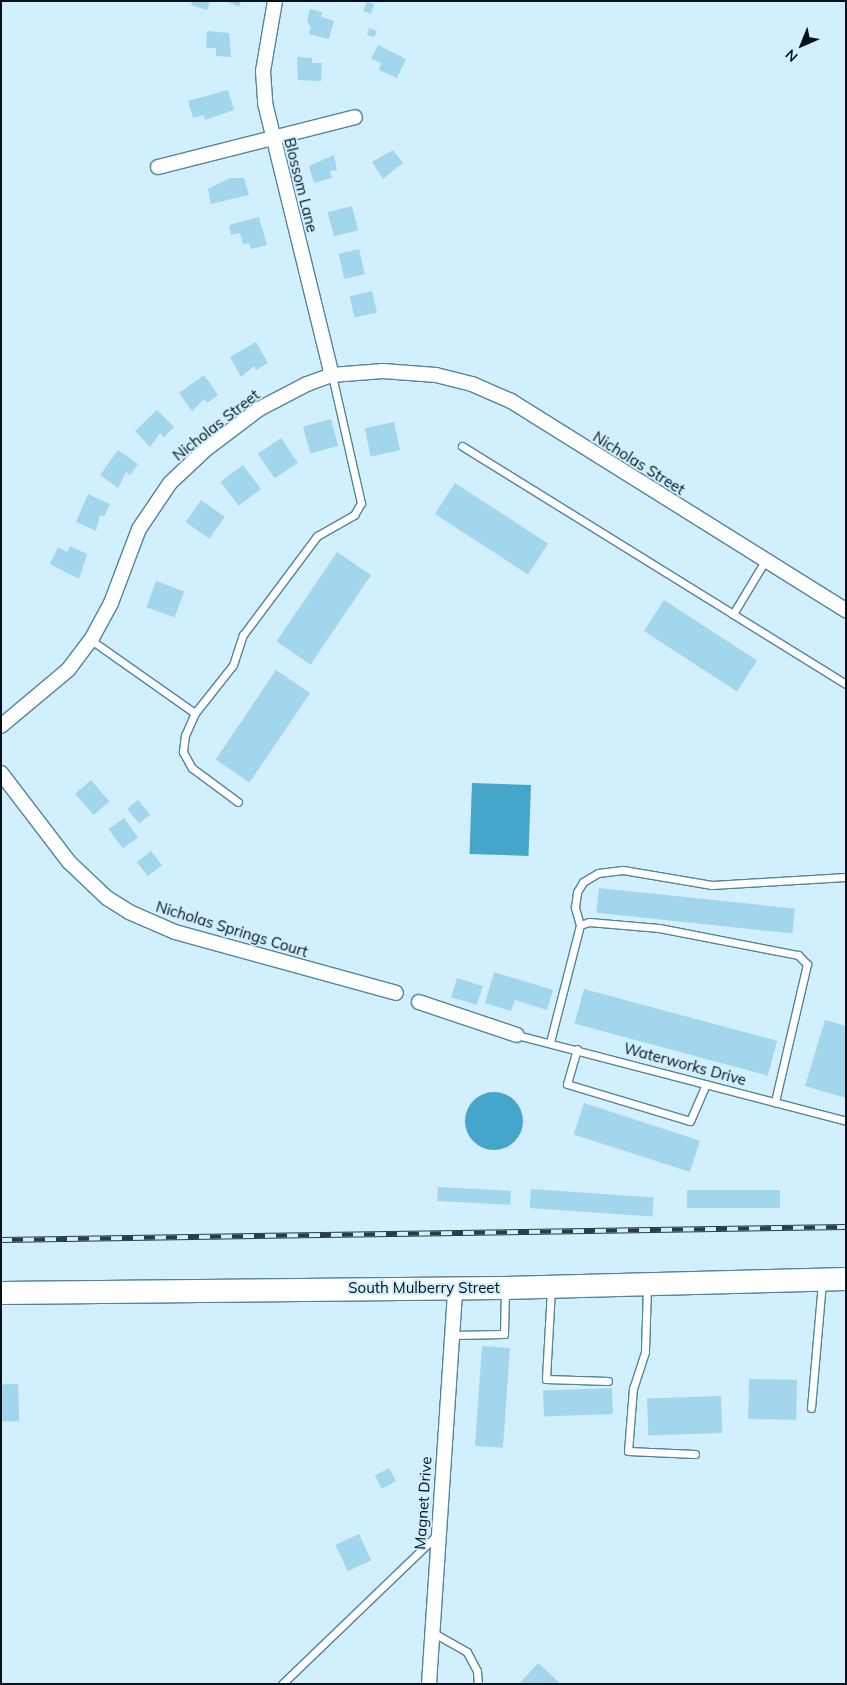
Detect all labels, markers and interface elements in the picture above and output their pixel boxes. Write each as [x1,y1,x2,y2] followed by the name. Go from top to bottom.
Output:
[777,20,827,70] north arrow
[782,46,802,66] text: N
[281,136,321,234] street label: Blossom Lane
[169,386,263,464] street label: Nicholas Street
[590,428,688,498] street label: Nicholas Street
[154,897,310,961] street label: Nicholas Springs Court
[622,1039,748,1089] street label: Waterworks Drive
[348,1279,500,1297] street label: South Mulberry Street
[411,1456,435,1550] street label: Magnet Drive

